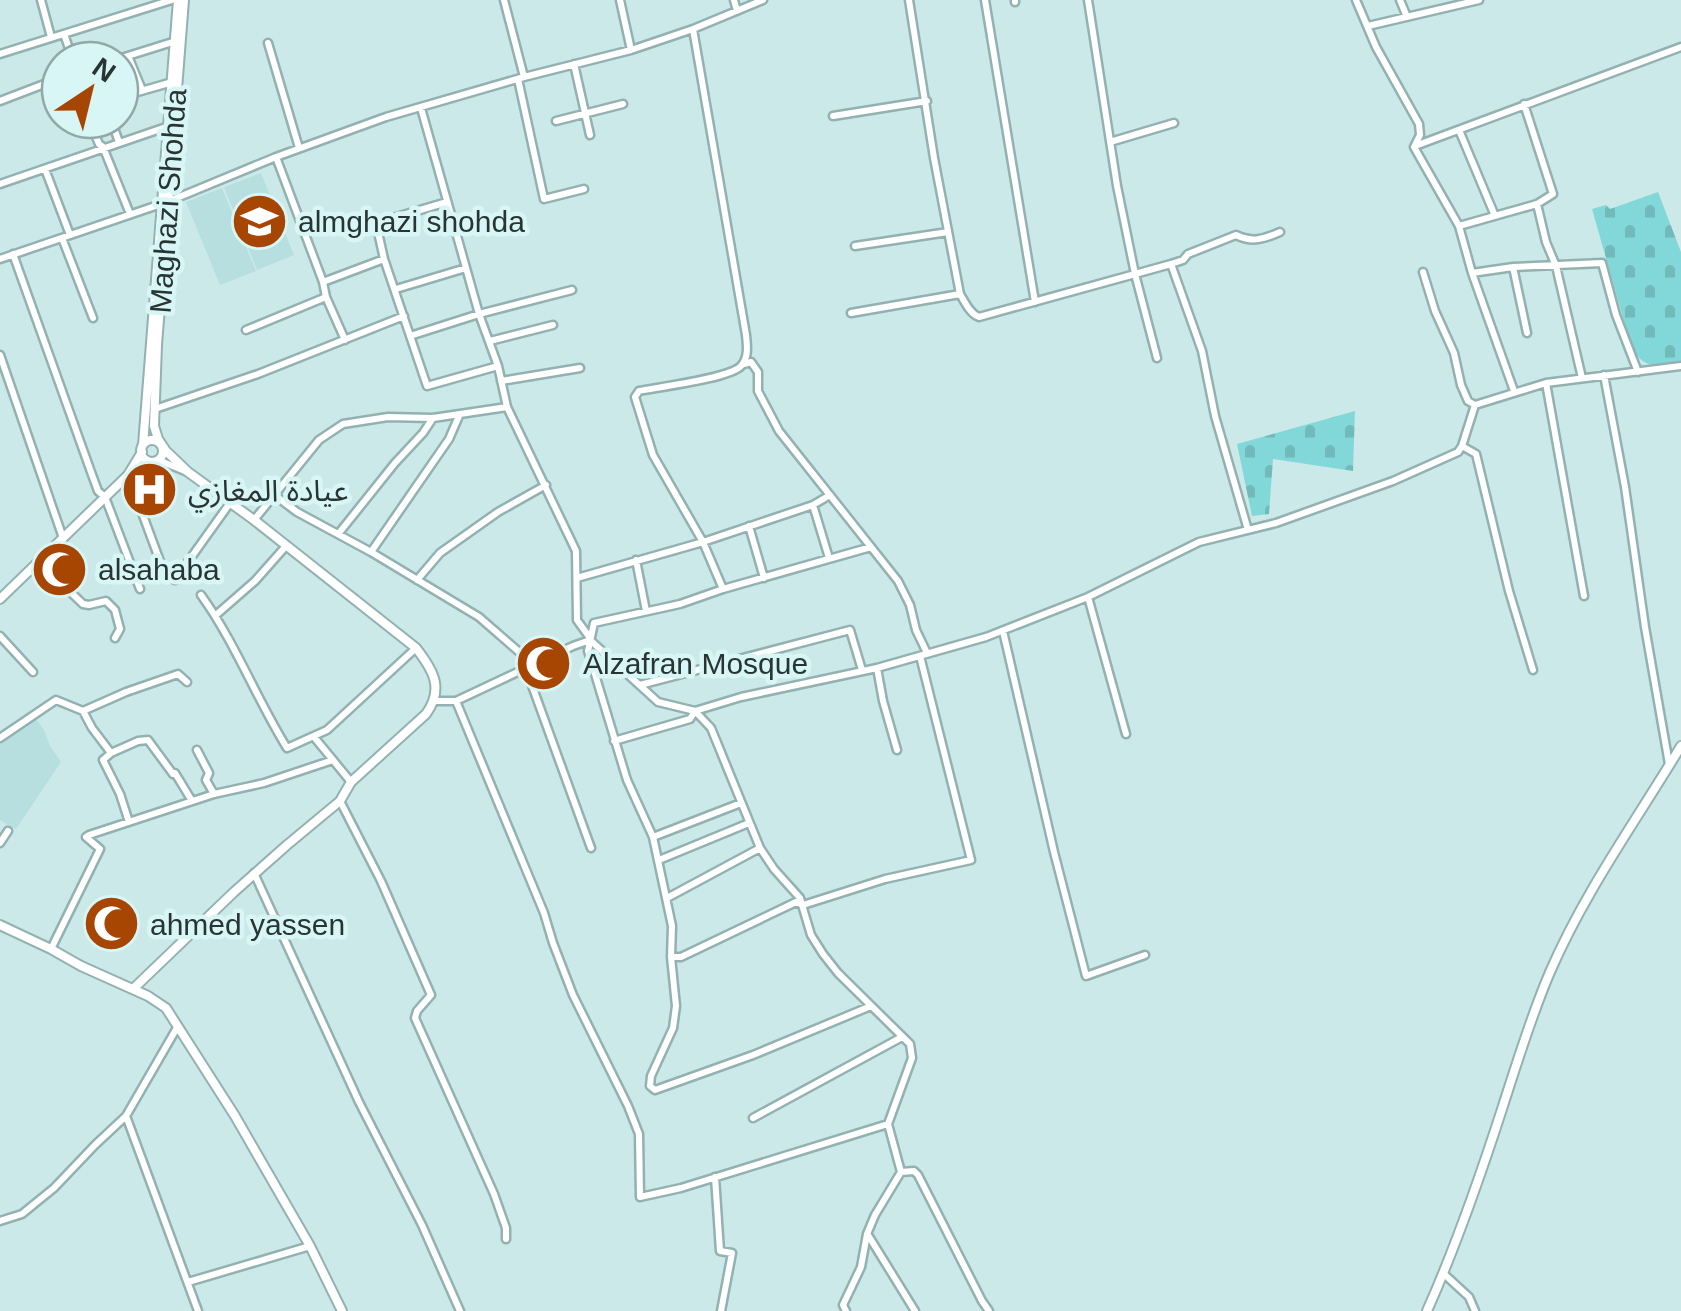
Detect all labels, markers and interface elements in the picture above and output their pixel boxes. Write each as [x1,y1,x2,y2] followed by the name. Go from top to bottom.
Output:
[40,40,140,140] north arrow
[87,51,121,88] text: N
[144,87,192,314] street label: Maghazi Shohda
[229,191,289,251] school or university icon: almghazi shohda
[298,205,525,238] place label: almghazi shohda
[119,460,179,520] hospital icon: عيادة المغازي
[188,474,348,513] place label: عيادة المغازي
[29,539,89,599] mosque icon: alsahaba
[98,553,220,586] place label: alsahaba
[514,633,574,693] mosque icon: Alzafran Mosque
[583,647,808,680] place label: Alzafran Mosque
[81,894,141,954] mosque icon: ahmed yassen
[150,908,345,941] place label: ahmed yassen

